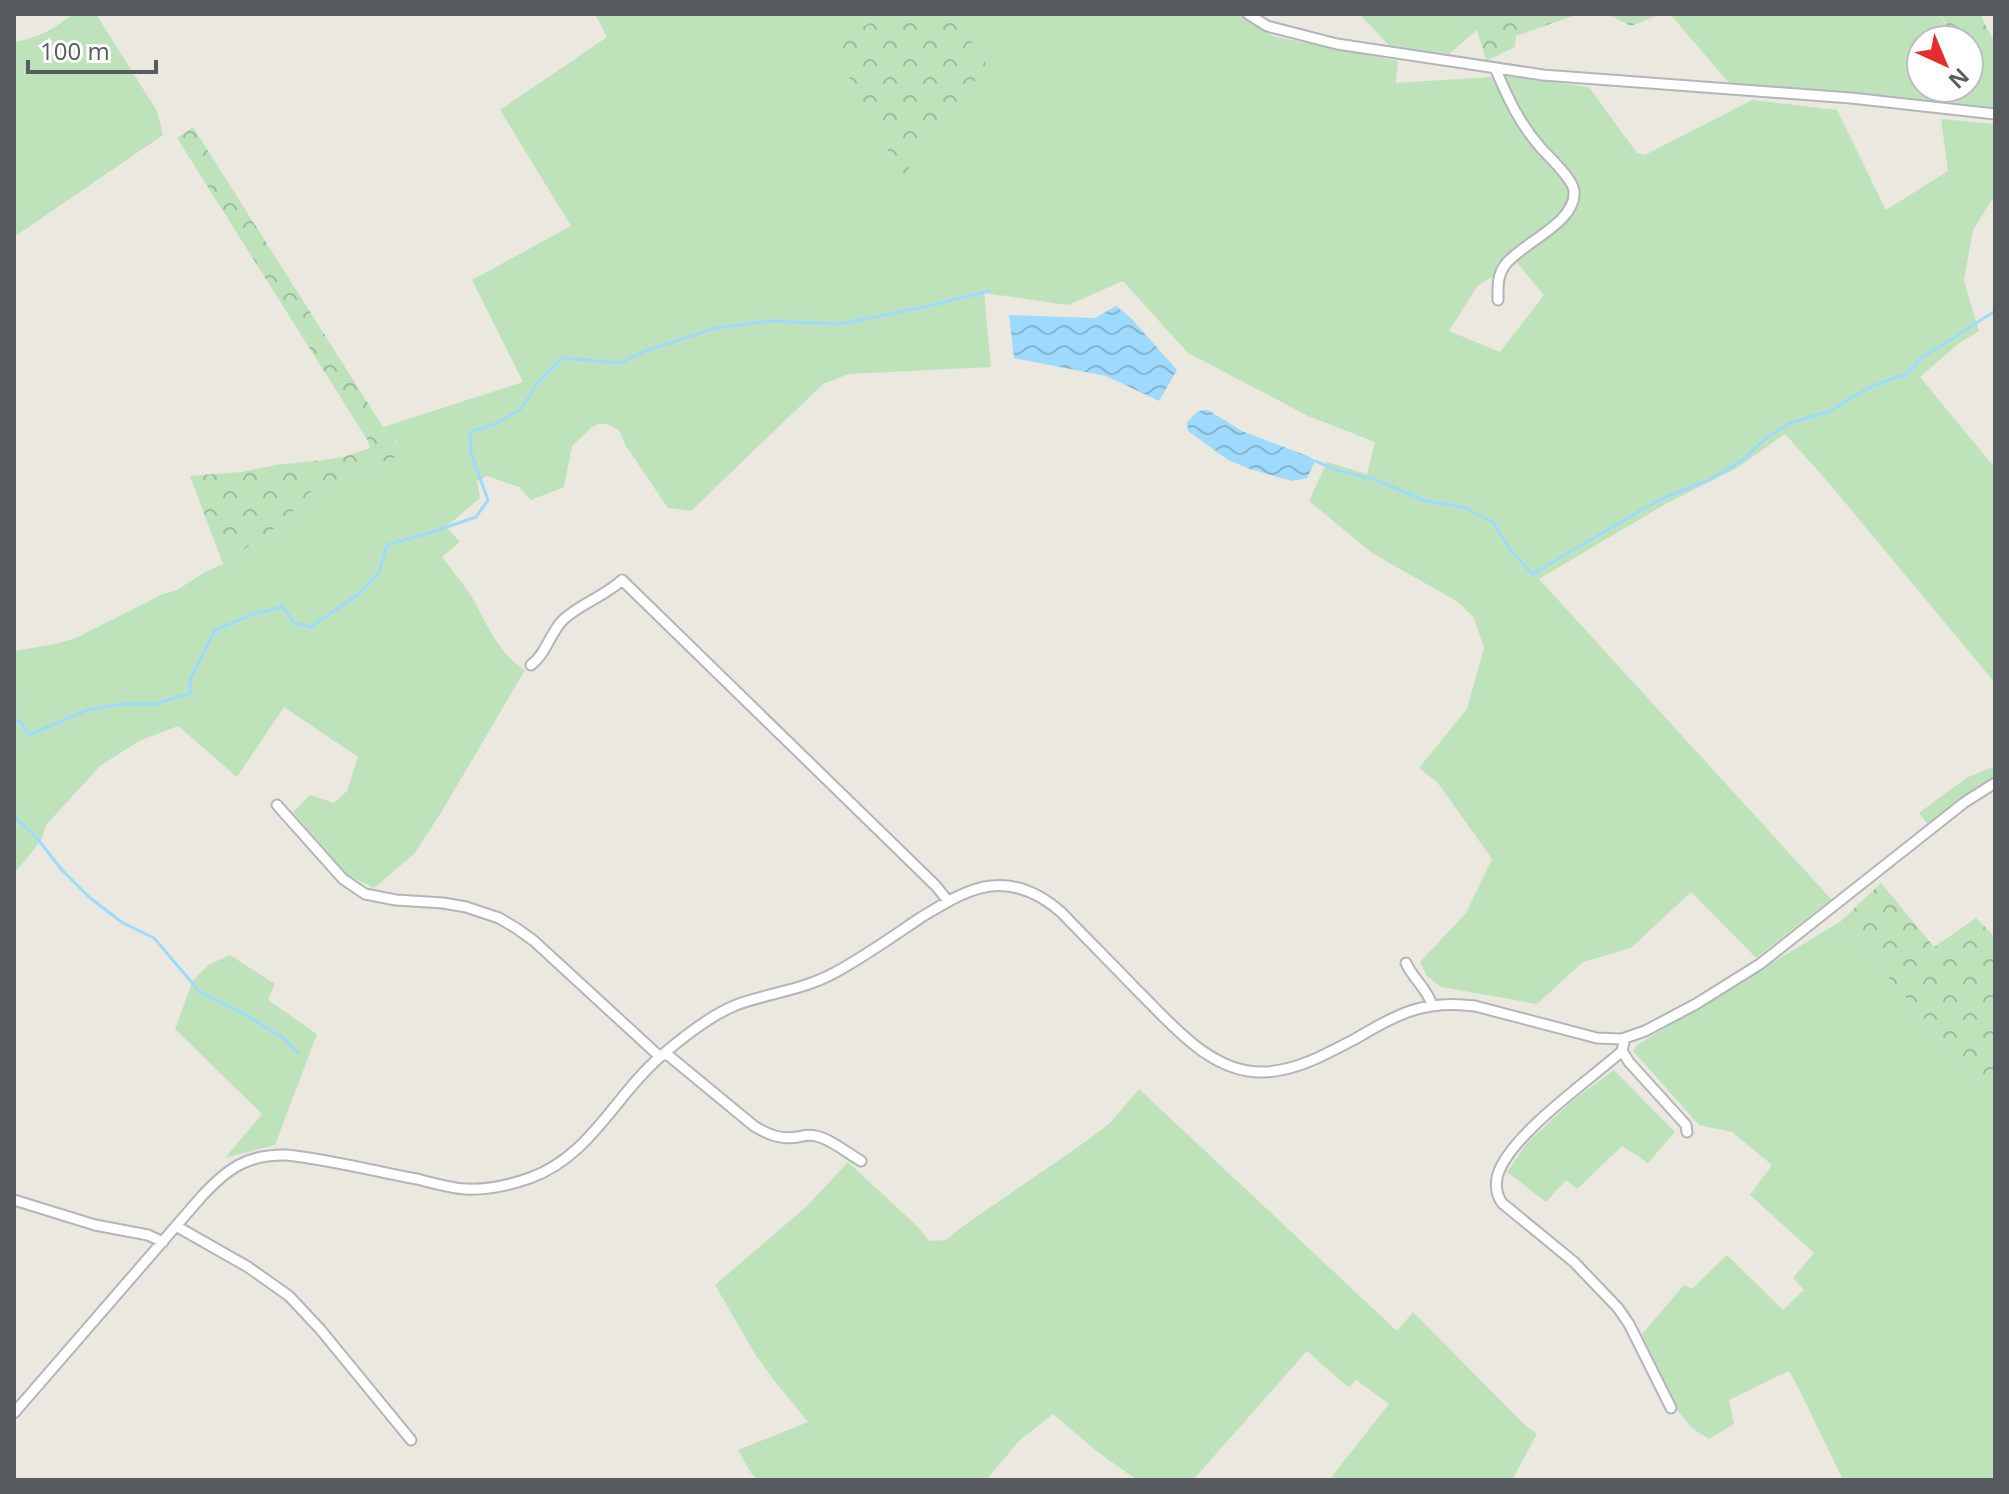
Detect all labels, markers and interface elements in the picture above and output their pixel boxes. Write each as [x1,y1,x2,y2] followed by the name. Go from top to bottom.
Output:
[28,24,156,74] scale bar
[1905,24,1985,104] north arrow
[40,34,110,67] text: 100 m
[1943,62,1976,96] text: N

